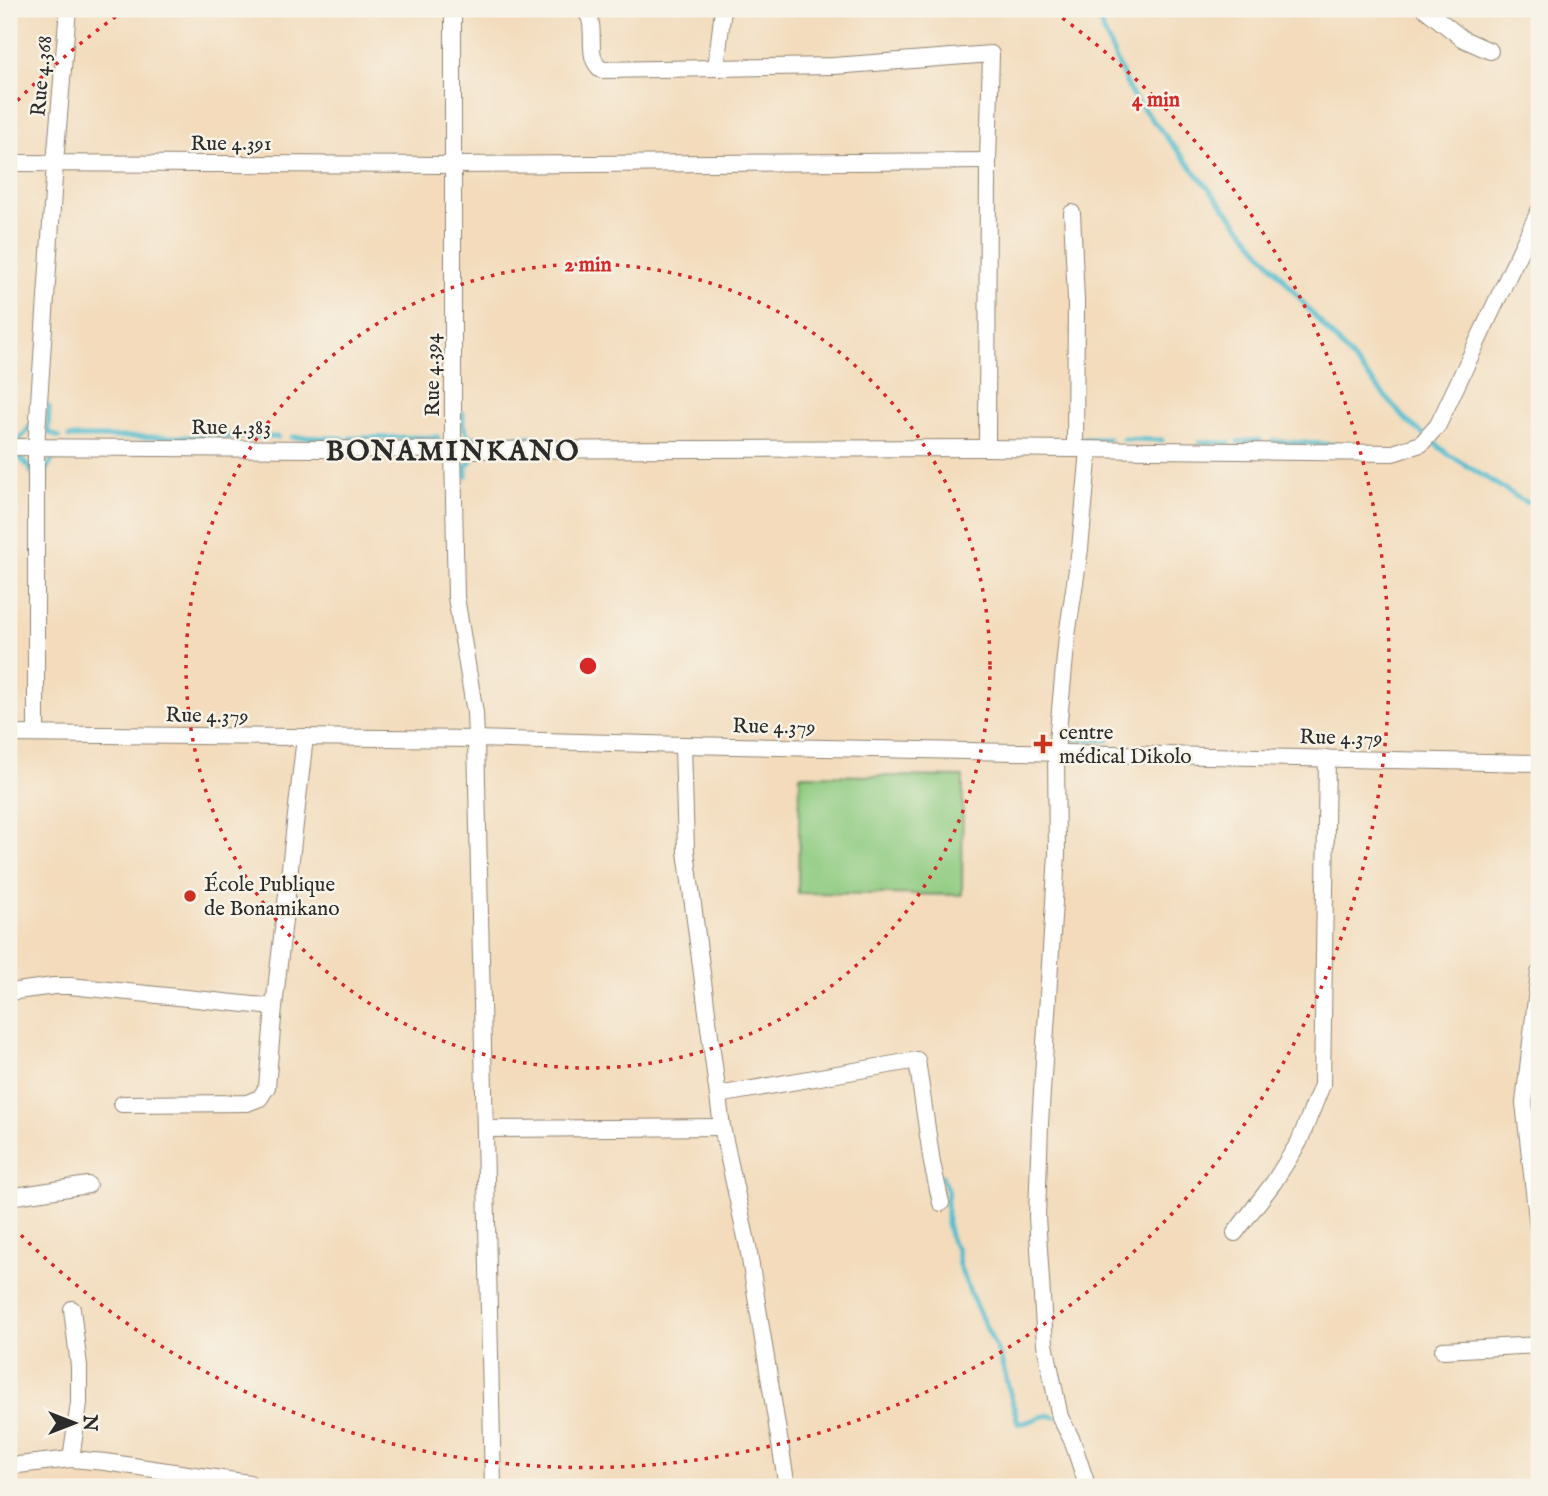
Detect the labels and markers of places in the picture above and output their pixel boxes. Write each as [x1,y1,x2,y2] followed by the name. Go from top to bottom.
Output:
[576,654,600,678] centre of rings
[1059,720,1192,771] place label: centre médical Dikolo
[1033,734,1053,754] marker: centre médical Dikolo
[204,871,340,923] place label: École Publique de Bonamikano
[182,888,198,904] marker: École Publique de Bonamikano

